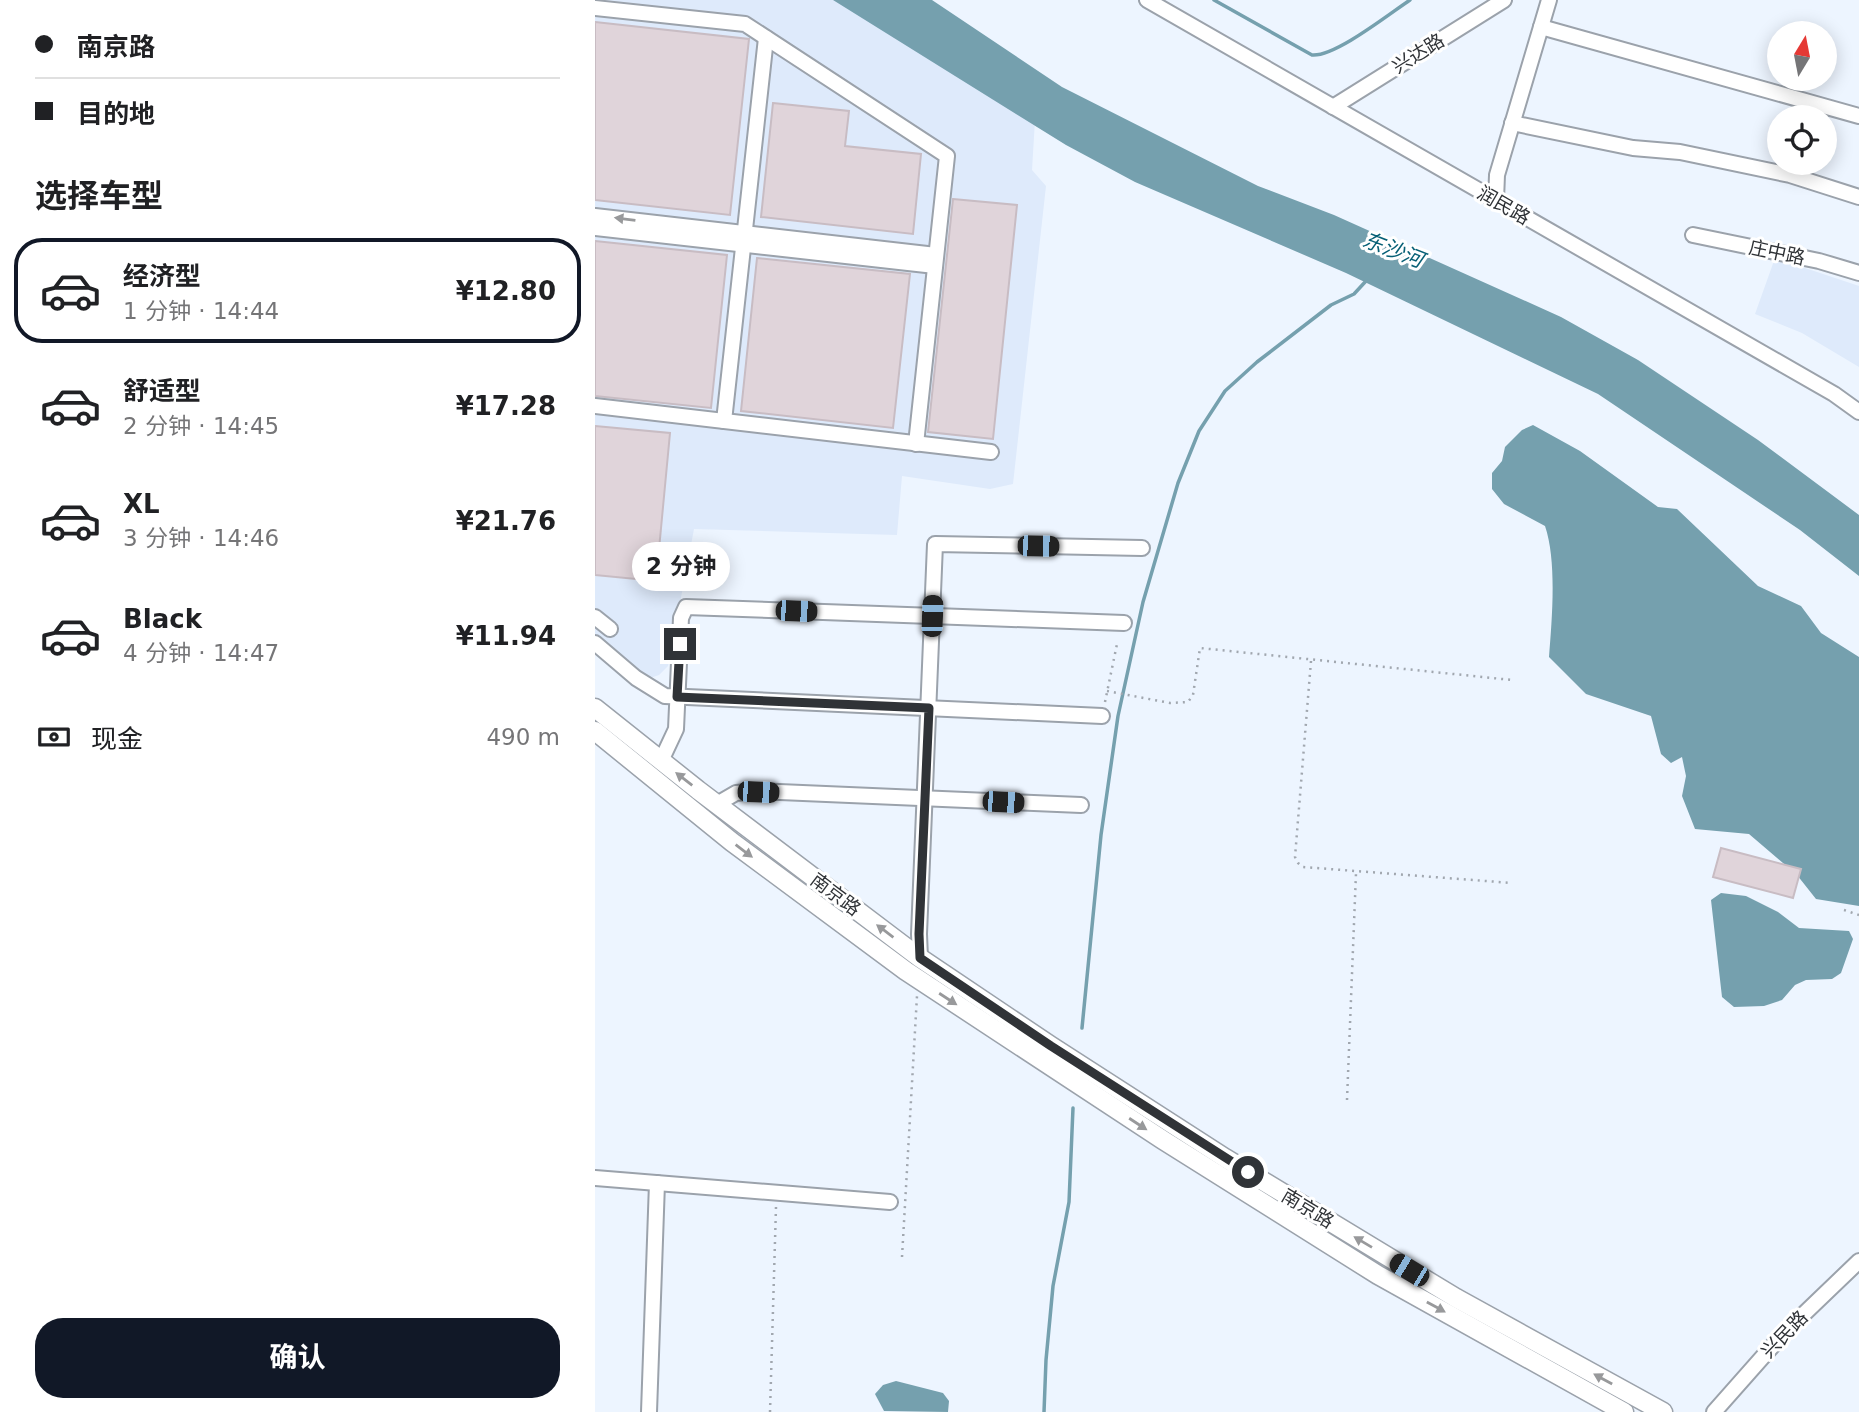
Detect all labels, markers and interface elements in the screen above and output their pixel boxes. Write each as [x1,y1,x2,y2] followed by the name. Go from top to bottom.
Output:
[1767,21,1837,91] north arrow
[1767,21,1837,175] map controls
[1388,29,1448,77] street label: 兴达路
[77,32,155,62] text: 南京路
[77,99,155,129] text: 目的地
[1767,105,1837,175] button: locate
[35,177,163,215] text: 选择车型
[1474,181,1534,229] street label: 润民路
[614,214,636,225] one-way arrow
[1359,228,1430,274] water label: 东沙河
[1747,235,1807,269] street label: 庄中路
[39,259,102,322] icon: car
[123,261,201,291] text: 经济型
[456,276,556,306] text: ¥12.80
[123,298,279,324] text: 1 分钟 · 14:44
[39,374,102,437] icon: car
[123,376,201,406] text: 舒适型
[456,391,556,421] text: ¥17.28
[123,413,279,439] text: 2 分钟 · 14:45
[39,489,102,552] icon: car
[123,489,160,519] text: XL
[456,506,556,536] text: ¥21.76
[123,525,279,551] text: 3 分钟 · 14:46
[1017,535,1060,557] car
[631,542,729,592] callout: 2 分钟
[646,553,716,579] text: 2 分钟
[921,595,944,637] car
[775,600,818,622] car
[39,604,102,667] icon: car
[123,604,202,634] text: Black
[456,621,556,651] text: ¥11.94
[664,628,696,660] route end
[123,640,279,666] text: 4 分钟 · 14:47
[35,718,73,756] icon: cash
[91,724,143,754] text: 现金
[486,724,560,750] text: 490 m
[675,772,693,787] one-way arrow
[737,781,780,803] car
[982,790,1025,814] car
[735,843,753,857] one-way arrow
[807,868,865,920] street label: 南京路
[876,924,894,939] one-way arrow
[938,992,958,1005] one-way arrow
[1128,1117,1148,1130] one-way arrow
[1232,1156,1264,1188] route start
[1278,1184,1338,1232] street label: 南京路
[1353,1236,1373,1249] one-way arrow
[1386,1250,1433,1290] car
[1426,1301,1445,1313] one-way arrow
[1756,1306,1812,1362] street label: 兴民路
[35,1318,560,1398] button: 确认
[1593,1373,1613,1385] one-way arrow

